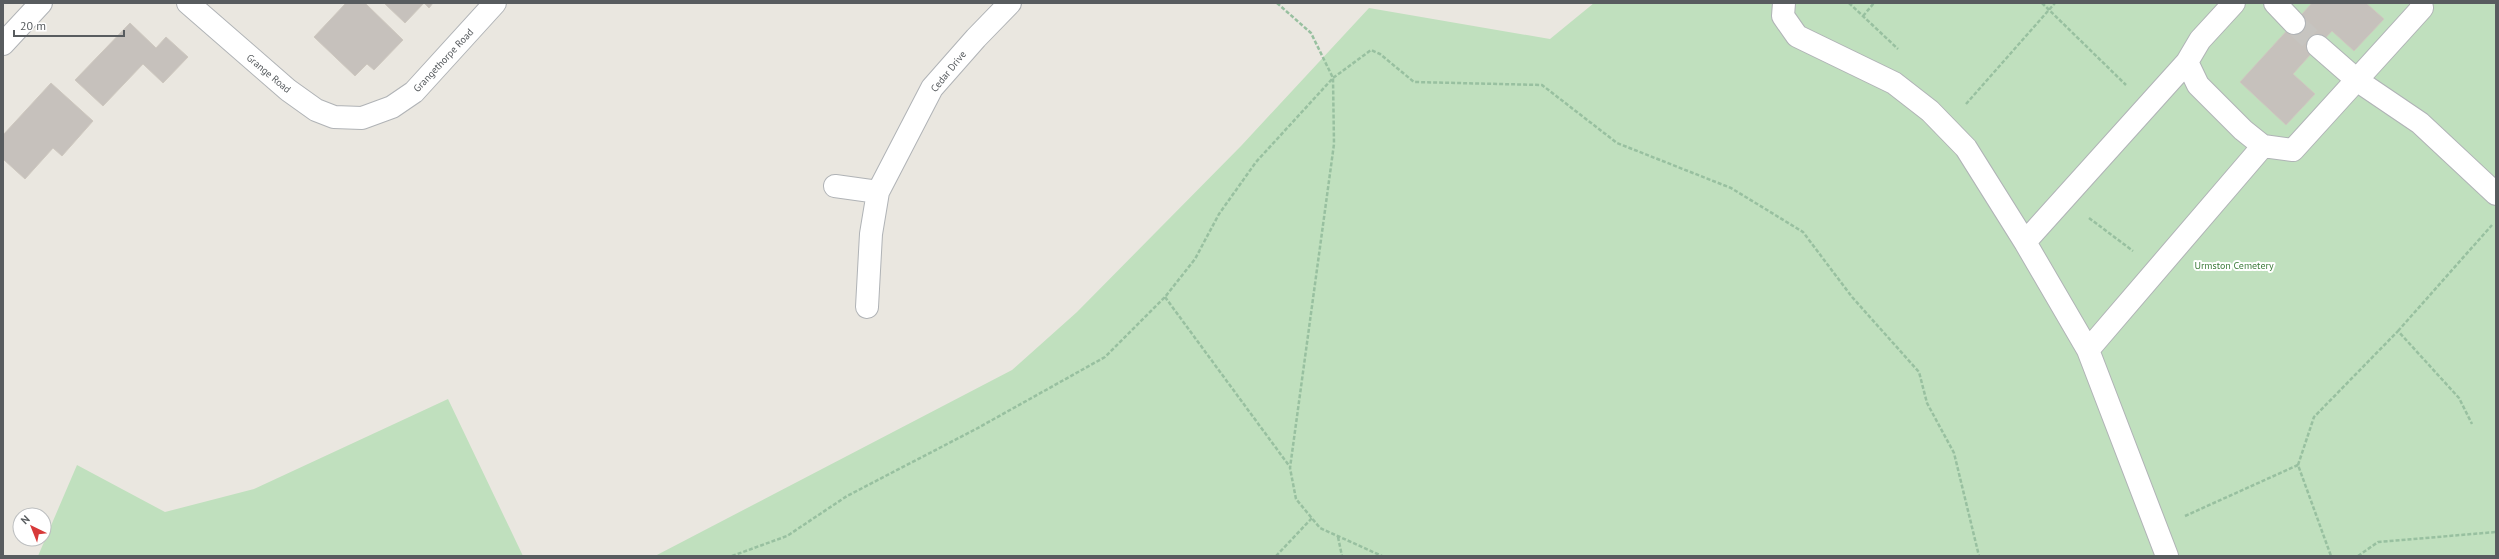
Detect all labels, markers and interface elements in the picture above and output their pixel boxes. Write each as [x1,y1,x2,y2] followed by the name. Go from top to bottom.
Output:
[14,12,124,38] scale bar
[20,18,46,33] text: 20 m
[411,26,476,95] street label: Grangethorpe Road
[928,48,969,95] street label: Cedar Drive
[244,51,294,96] street label: Grange Road
[2194,259,2274,272] park label: Urmston Cemetery
[12,507,52,547] north arrow
[18,512,33,527] text: N

